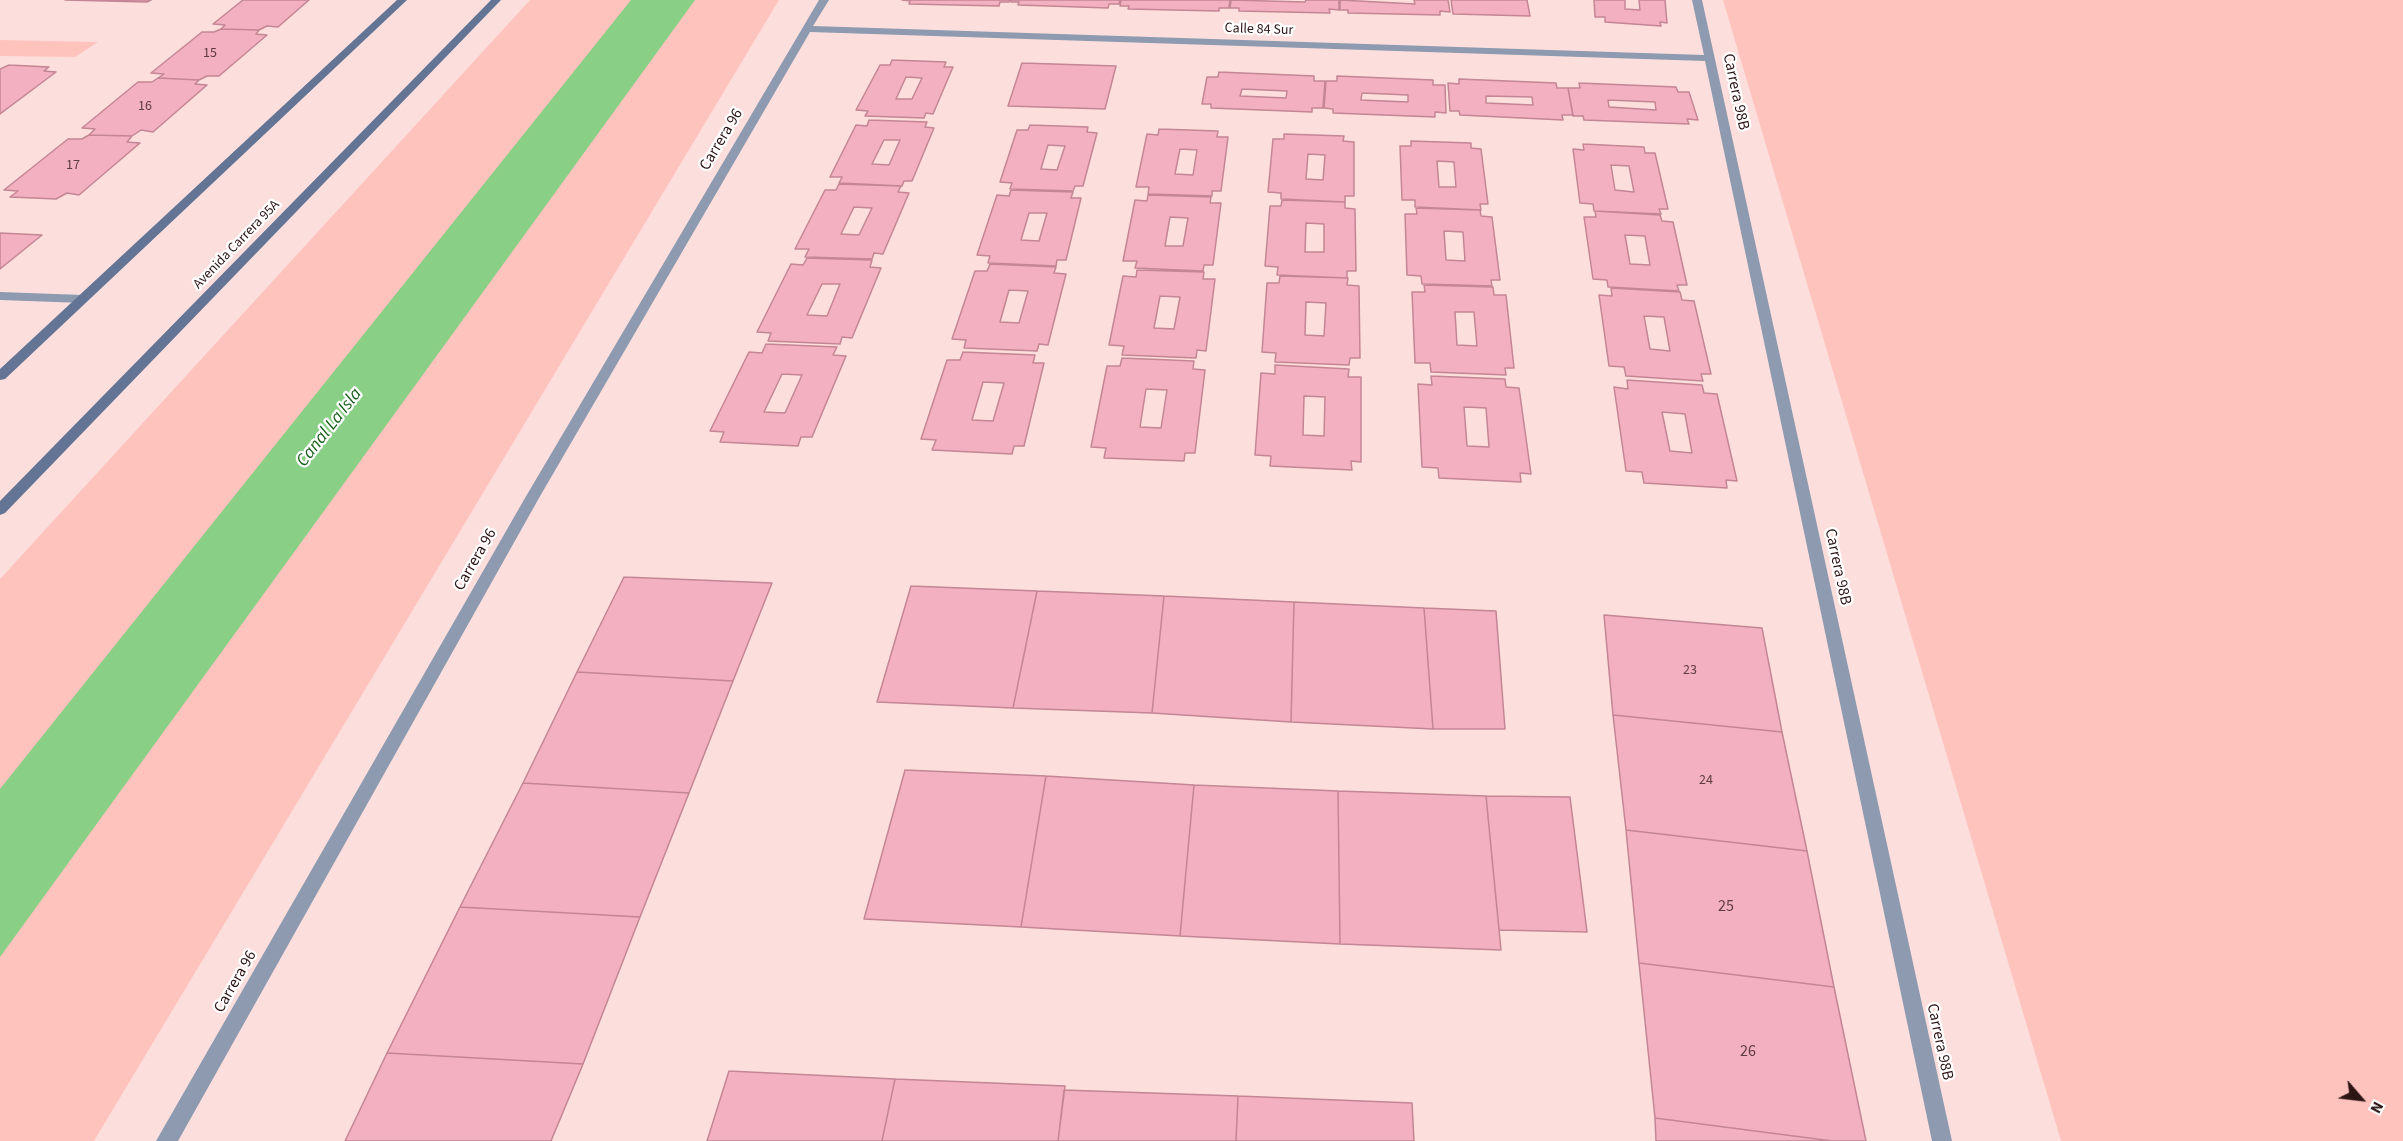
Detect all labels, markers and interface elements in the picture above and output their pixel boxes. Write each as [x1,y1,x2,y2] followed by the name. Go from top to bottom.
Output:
[1224,20,1294,40] street label: Calle 84 Sur
[203,46,217,62] house number: 15
[1718,52,1752,132] street label: Carrera 98B
[138,99,152,115] house number: 16
[696,106,748,174] street label: Carrera 96
[66,158,80,174] house number: 17
[190,197,284,293] street label: Avenida Carrera 95A
[293,384,367,472] water label: Canal La Isla
[451,526,501,594] street label: Carrera 96
[1820,527,1854,607] street label: Carrera 98B
[1683,663,1697,679] house number: 23
[1699,773,1713,789] house number: 24
[1718,897,1734,917] house number: 25
[211,948,261,1016] street label: Carrera 96
[1922,1002,1956,1082] street label: Carrera 98B
[1740,1042,1756,1062] house number: 26
[2331,1069,2391,1129] north arrow
[2365,1098,2389,1117] text: N

